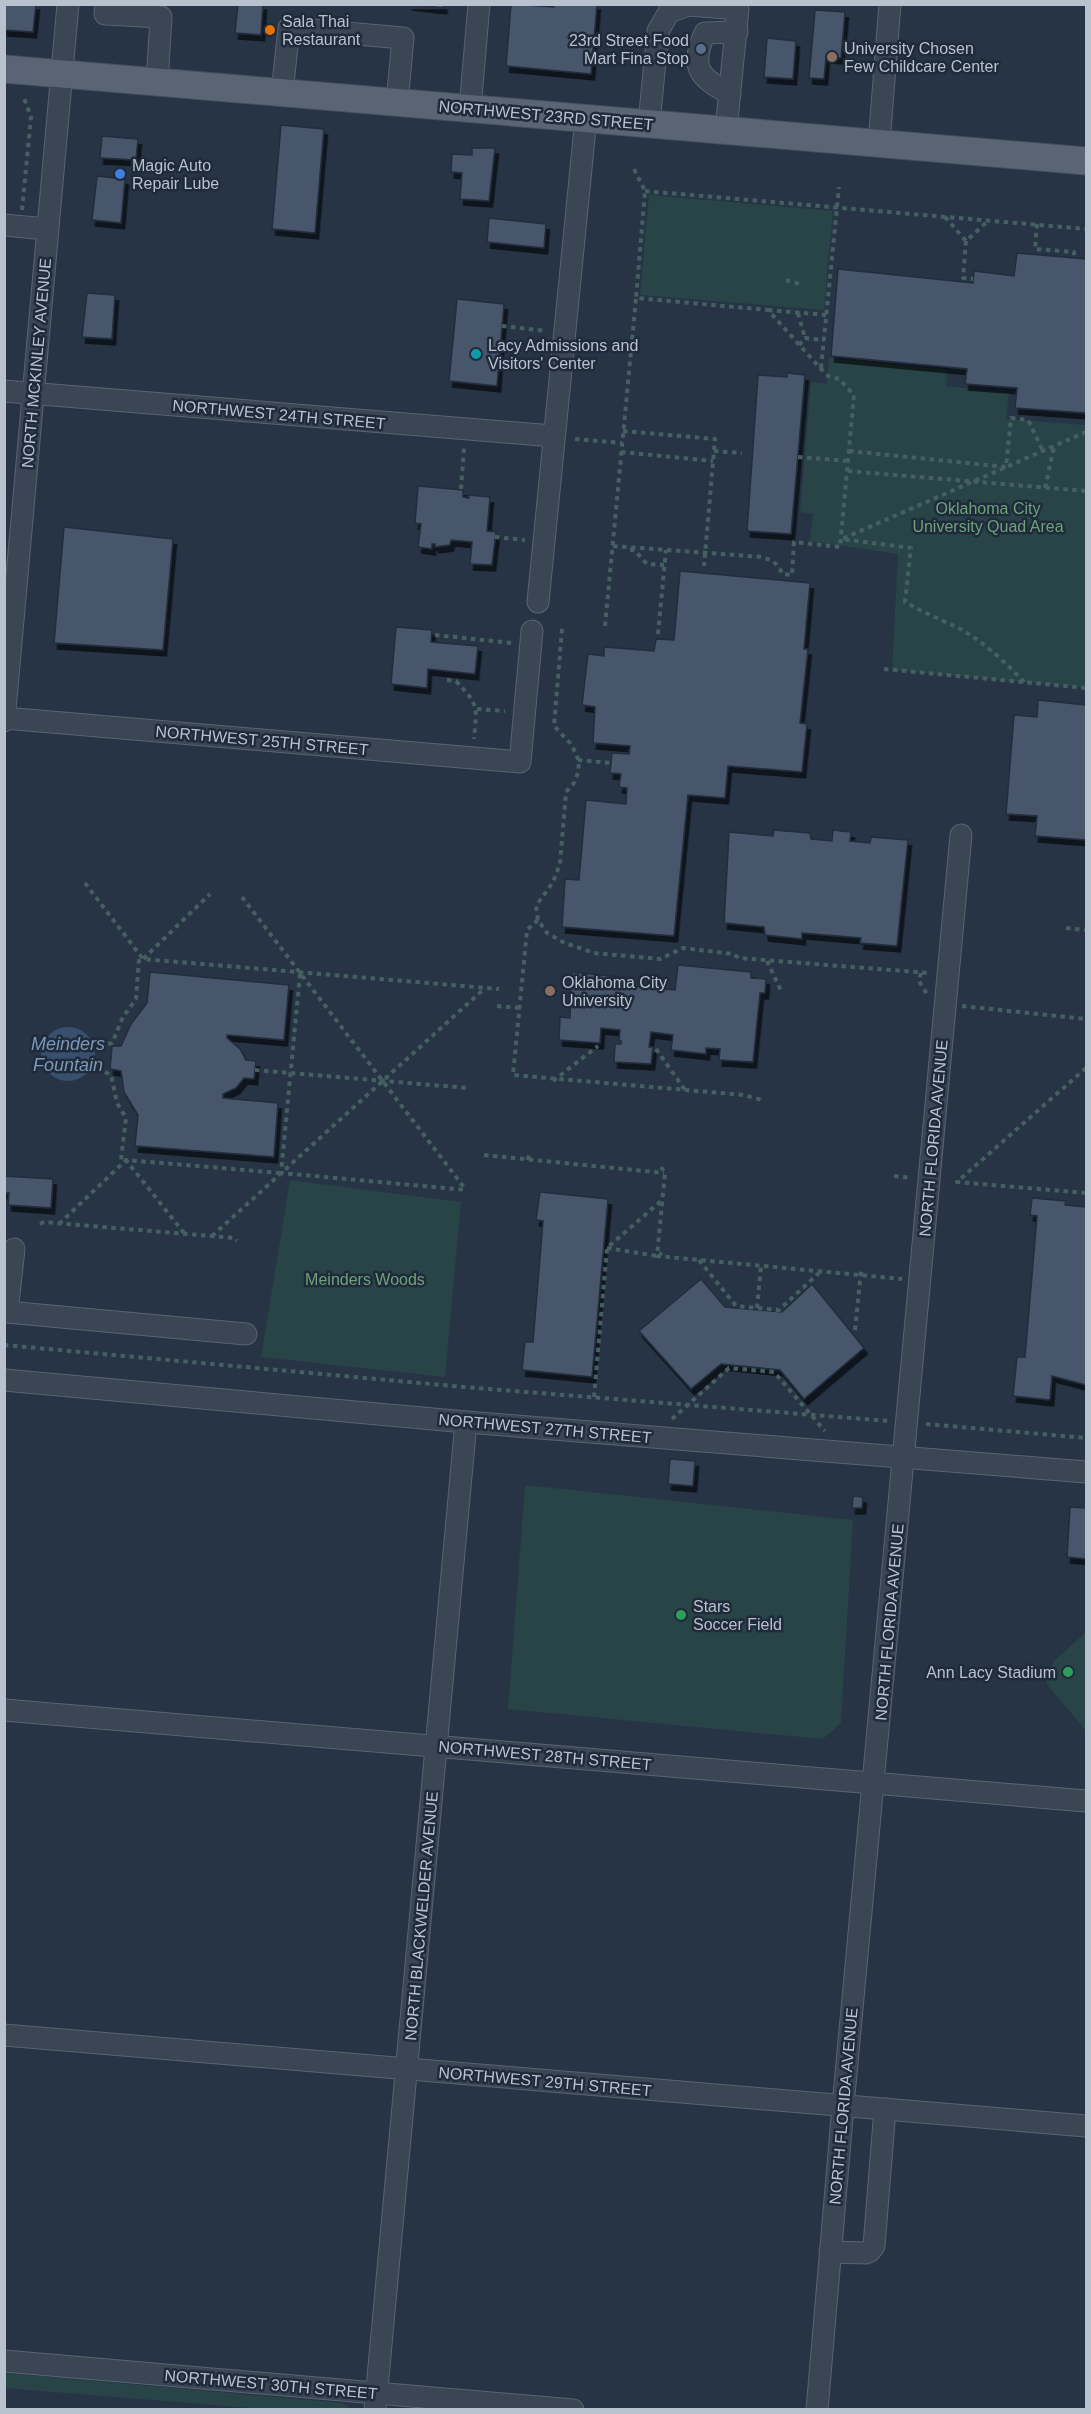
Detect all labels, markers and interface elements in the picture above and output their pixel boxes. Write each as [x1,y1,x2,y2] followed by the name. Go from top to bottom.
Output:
[282,13,361,48] place label: Sala Thai Restaurant
[263,23,277,37] marker: Sala Thai Restaurant
[569,32,689,67] place label: 23rd Street Food Mart Fina Stop
[844,40,999,75] place label: University Chosen Few Childcare Center
[694,42,708,56] marker: 23rd Street Food Mart Fina Stop
[825,50,839,64] marker: University Chosen Few Childcare Center
[438,98,654,133] street label: NORTHWEST 23RD STREET
[132,157,219,192] place label: Magic Auto Repair Lube
[113,167,127,181] marker: Magic Auto Repair Lube
[19,257,54,469] street label: NORTH MCKINLEY AVENUE
[488,337,638,372] place label: Lacy Admissions and Visitors' Center
[469,347,483,361] marker: Lacy Admissions and Visitors' Center
[172,397,386,432] street label: NORTHWEST 24TH STREET
[912,500,1064,535] park label: Oklahoma City University Quad Area
[155,723,369,758] street label: NORTHWEST 25TH STREET
[562,974,667,1009] place label: Oklahoma City University
[543,984,557,998] marker: Oklahoma City University
[31,1034,105,1075] water label: Meinders Fountain
[916,1039,951,1237] street label: NORTH FLORIDA AVENUE
[305,1271,425,1288] park label: Meinders Woods
[438,1411,652,1446] street label: NORTHWEST 27TH STREET
[872,1523,907,1721] street label: NORTH FLORIDA AVENUE
[693,1598,782,1633] place label: Stars Soccer Field
[674,1608,688,1622] marker: Stars Soccer Field
[926,1664,1056,1681] place label: Ann Lacy Stadium
[1061,1665,1075,1679] marker: Ann Lacy Stadium
[438,1738,652,1773] street label: NORTHWEST 28TH STREET
[402,1791,441,2041] street label: NORTH BLACKWELDER AVENUE
[826,2007,861,2205] street label: NORTH FLORIDA AVENUE
[438,2064,652,2099] street label: NORTHWEST 29TH STREET
[164,2367,378,2402] street label: NORTHWEST 30TH STREET

